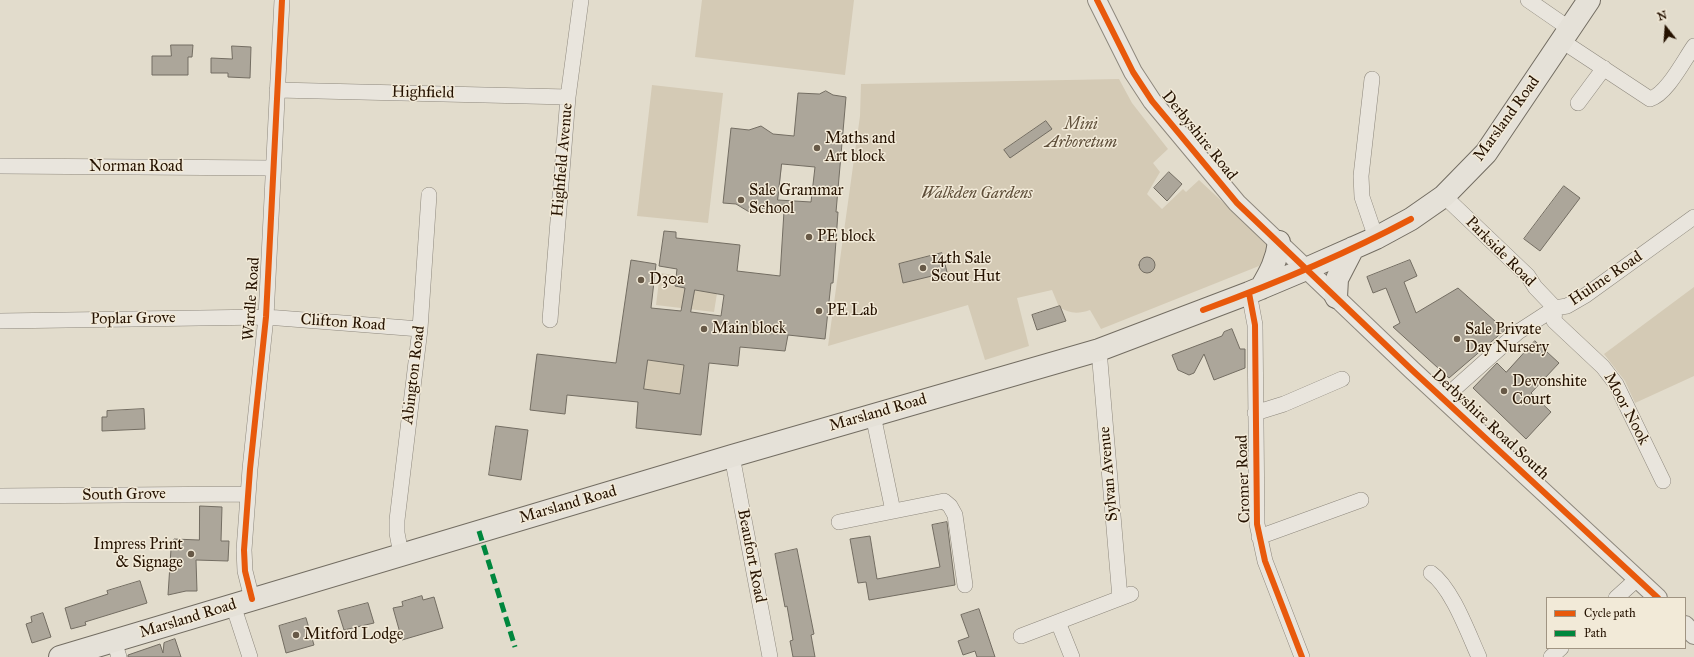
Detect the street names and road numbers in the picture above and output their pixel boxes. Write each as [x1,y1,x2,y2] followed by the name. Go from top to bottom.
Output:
[1470,73,1544,165] street label: Marsland Road
[391,83,455,103] street label: Highfield
[1157,87,1241,185] street label: Derbyshire Road
[548,102,578,218] street label: Highfield Avenue
[89,157,183,177] street label: Norman Road
[1461,213,1539,291] street label: Parkside Road
[1566,248,1646,310] street label: Hulme Road
[240,257,264,341] street label: Wardle Road
[90,309,176,329] street label: Poplar Grove
[300,310,386,336] street label: Clifton Road
[398,325,430,425] street label: Abington Road
[1427,366,1553,484] street label: Derbyshire Road South
[1599,370,1653,448] street label: Moor Nook
[827,390,929,436] street label: Marsland Road
[1095,426,1123,522] street label: Sylvan Avenue
[1233,434,1255,524] street label: Cromer Road
[517,482,619,528] street label: Marsland Road
[82,485,166,505] street label: South Grove
[733,507,769,605] street label: Beaufort Road
[137,595,239,643] street label: Marsland Road

